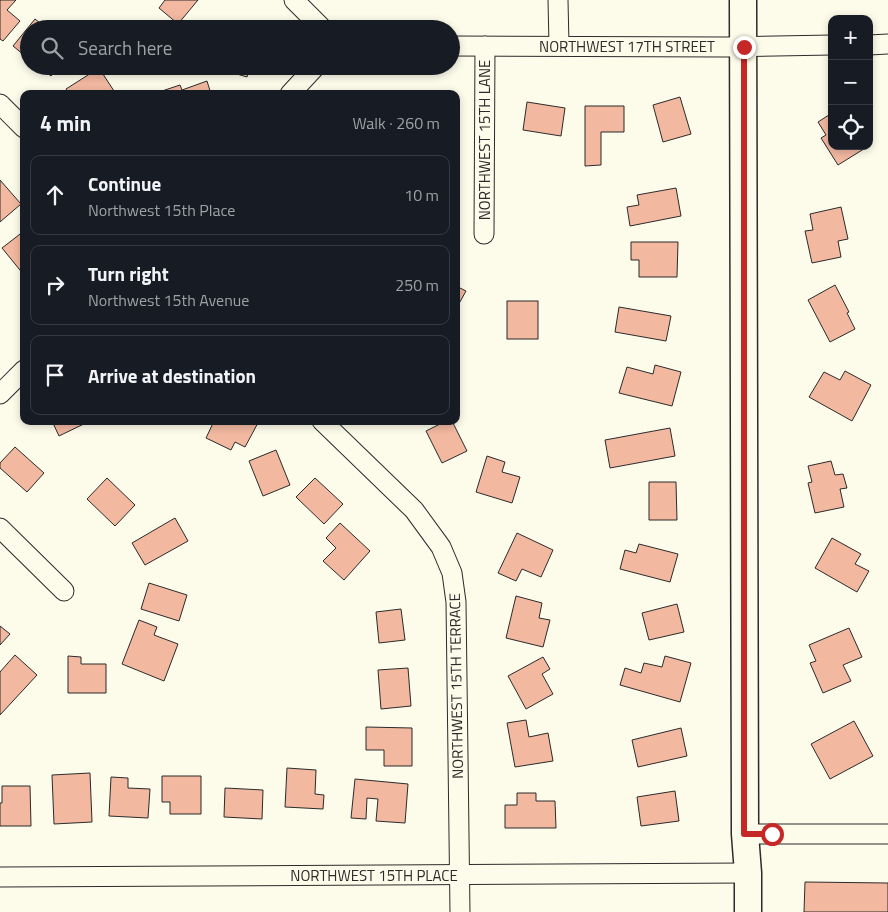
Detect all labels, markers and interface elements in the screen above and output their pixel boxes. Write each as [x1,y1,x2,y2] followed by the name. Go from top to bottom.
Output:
[828,15,873,150] map controls
[828,15,873,60] button: +
[20,20,460,75] search box
[78,33,172,62] text: Search here
[38,34,66,62] icon: search
[539,35,715,58] street label: NORTHWEST 17TH STREET
[733,36,756,59] route end
[473,60,496,220] street label: NORTHWEST 15TH LANE
[828,60,873,105] button: −
[828,105,873,150] button: locate
[40,107,91,139] text: 4 min
[352,111,440,135] text: Walk · 260 m
[88,169,161,198] text: Continue
[41,181,69,209] icon: ahead
[404,183,439,207] text: 10 m
[88,198,235,222] text: Northwest 15th Place
[88,259,169,288] text: Turn right
[41,271,69,299] icon: right
[395,273,439,297] text: 250 m
[88,288,249,312] text: Northwest 15th Avenue
[41,361,69,389] icon: arrive
[88,361,256,390] text: Arrive at destination
[443,593,469,779] street label: NORTHWEST 15TH TERRACE
[761,823,784,846] route start
[290,864,458,887] street label: NORTHWEST 15TH PLACE

